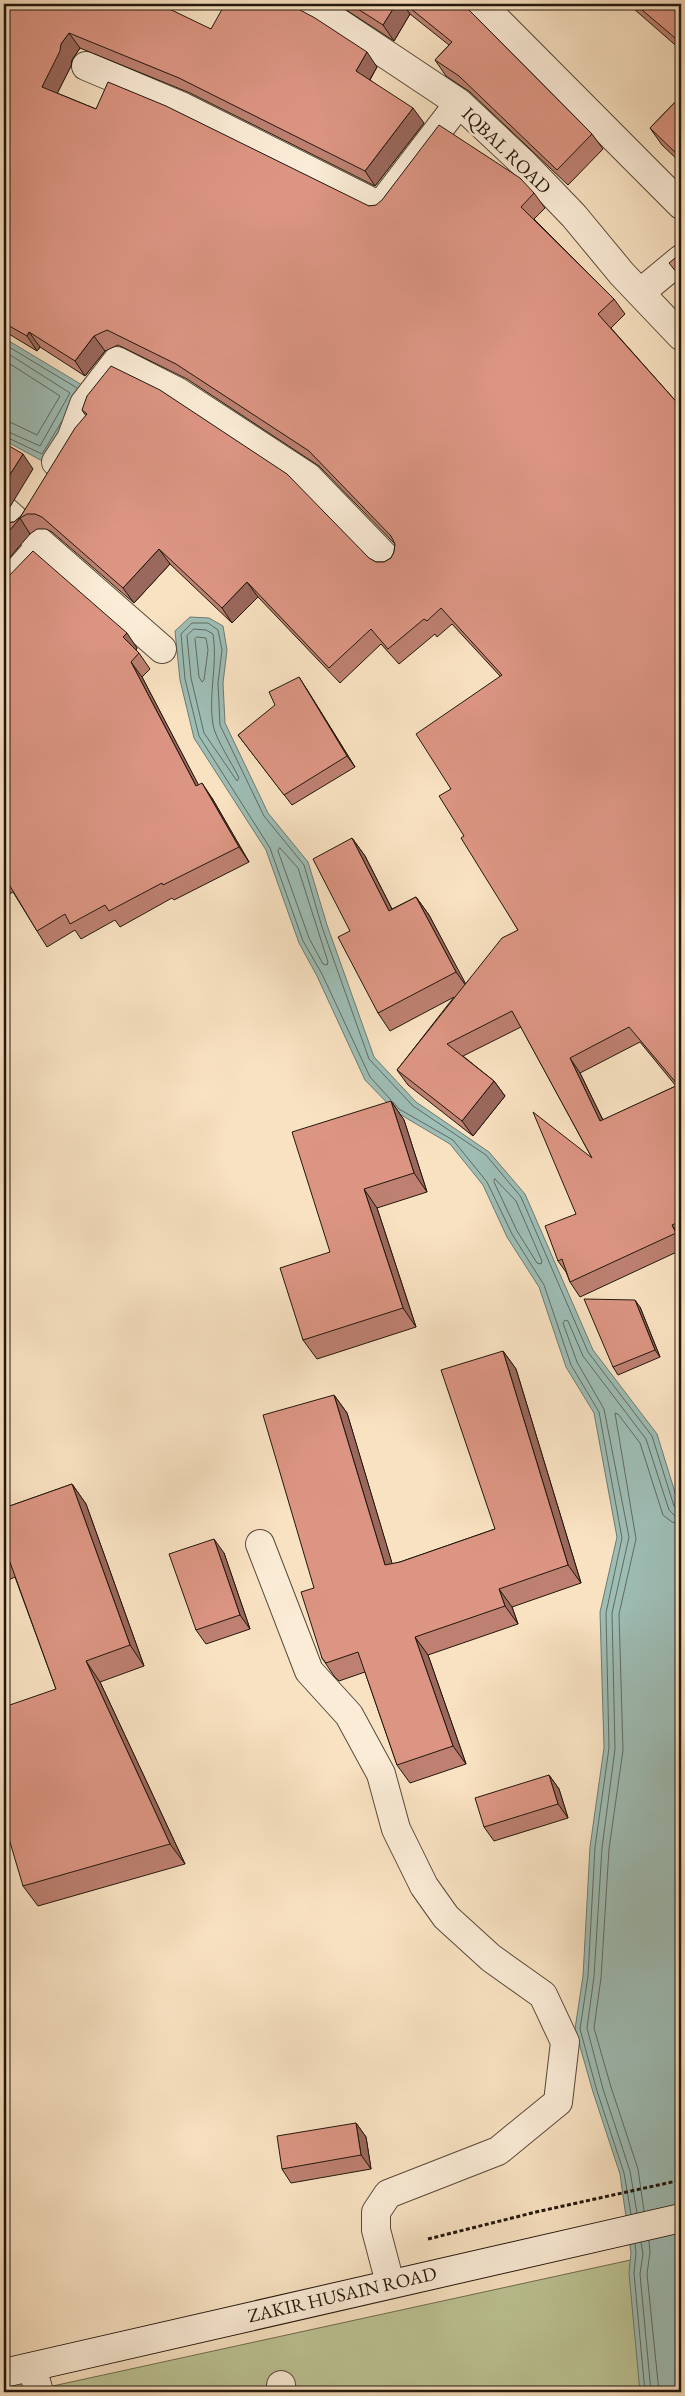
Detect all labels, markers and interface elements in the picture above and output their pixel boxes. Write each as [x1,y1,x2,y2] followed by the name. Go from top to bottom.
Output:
[457,101,557,199] street label: IQBAL ROAD
[245,2261,439,2328] street label: ZAKIR HUSAIN ROAD

